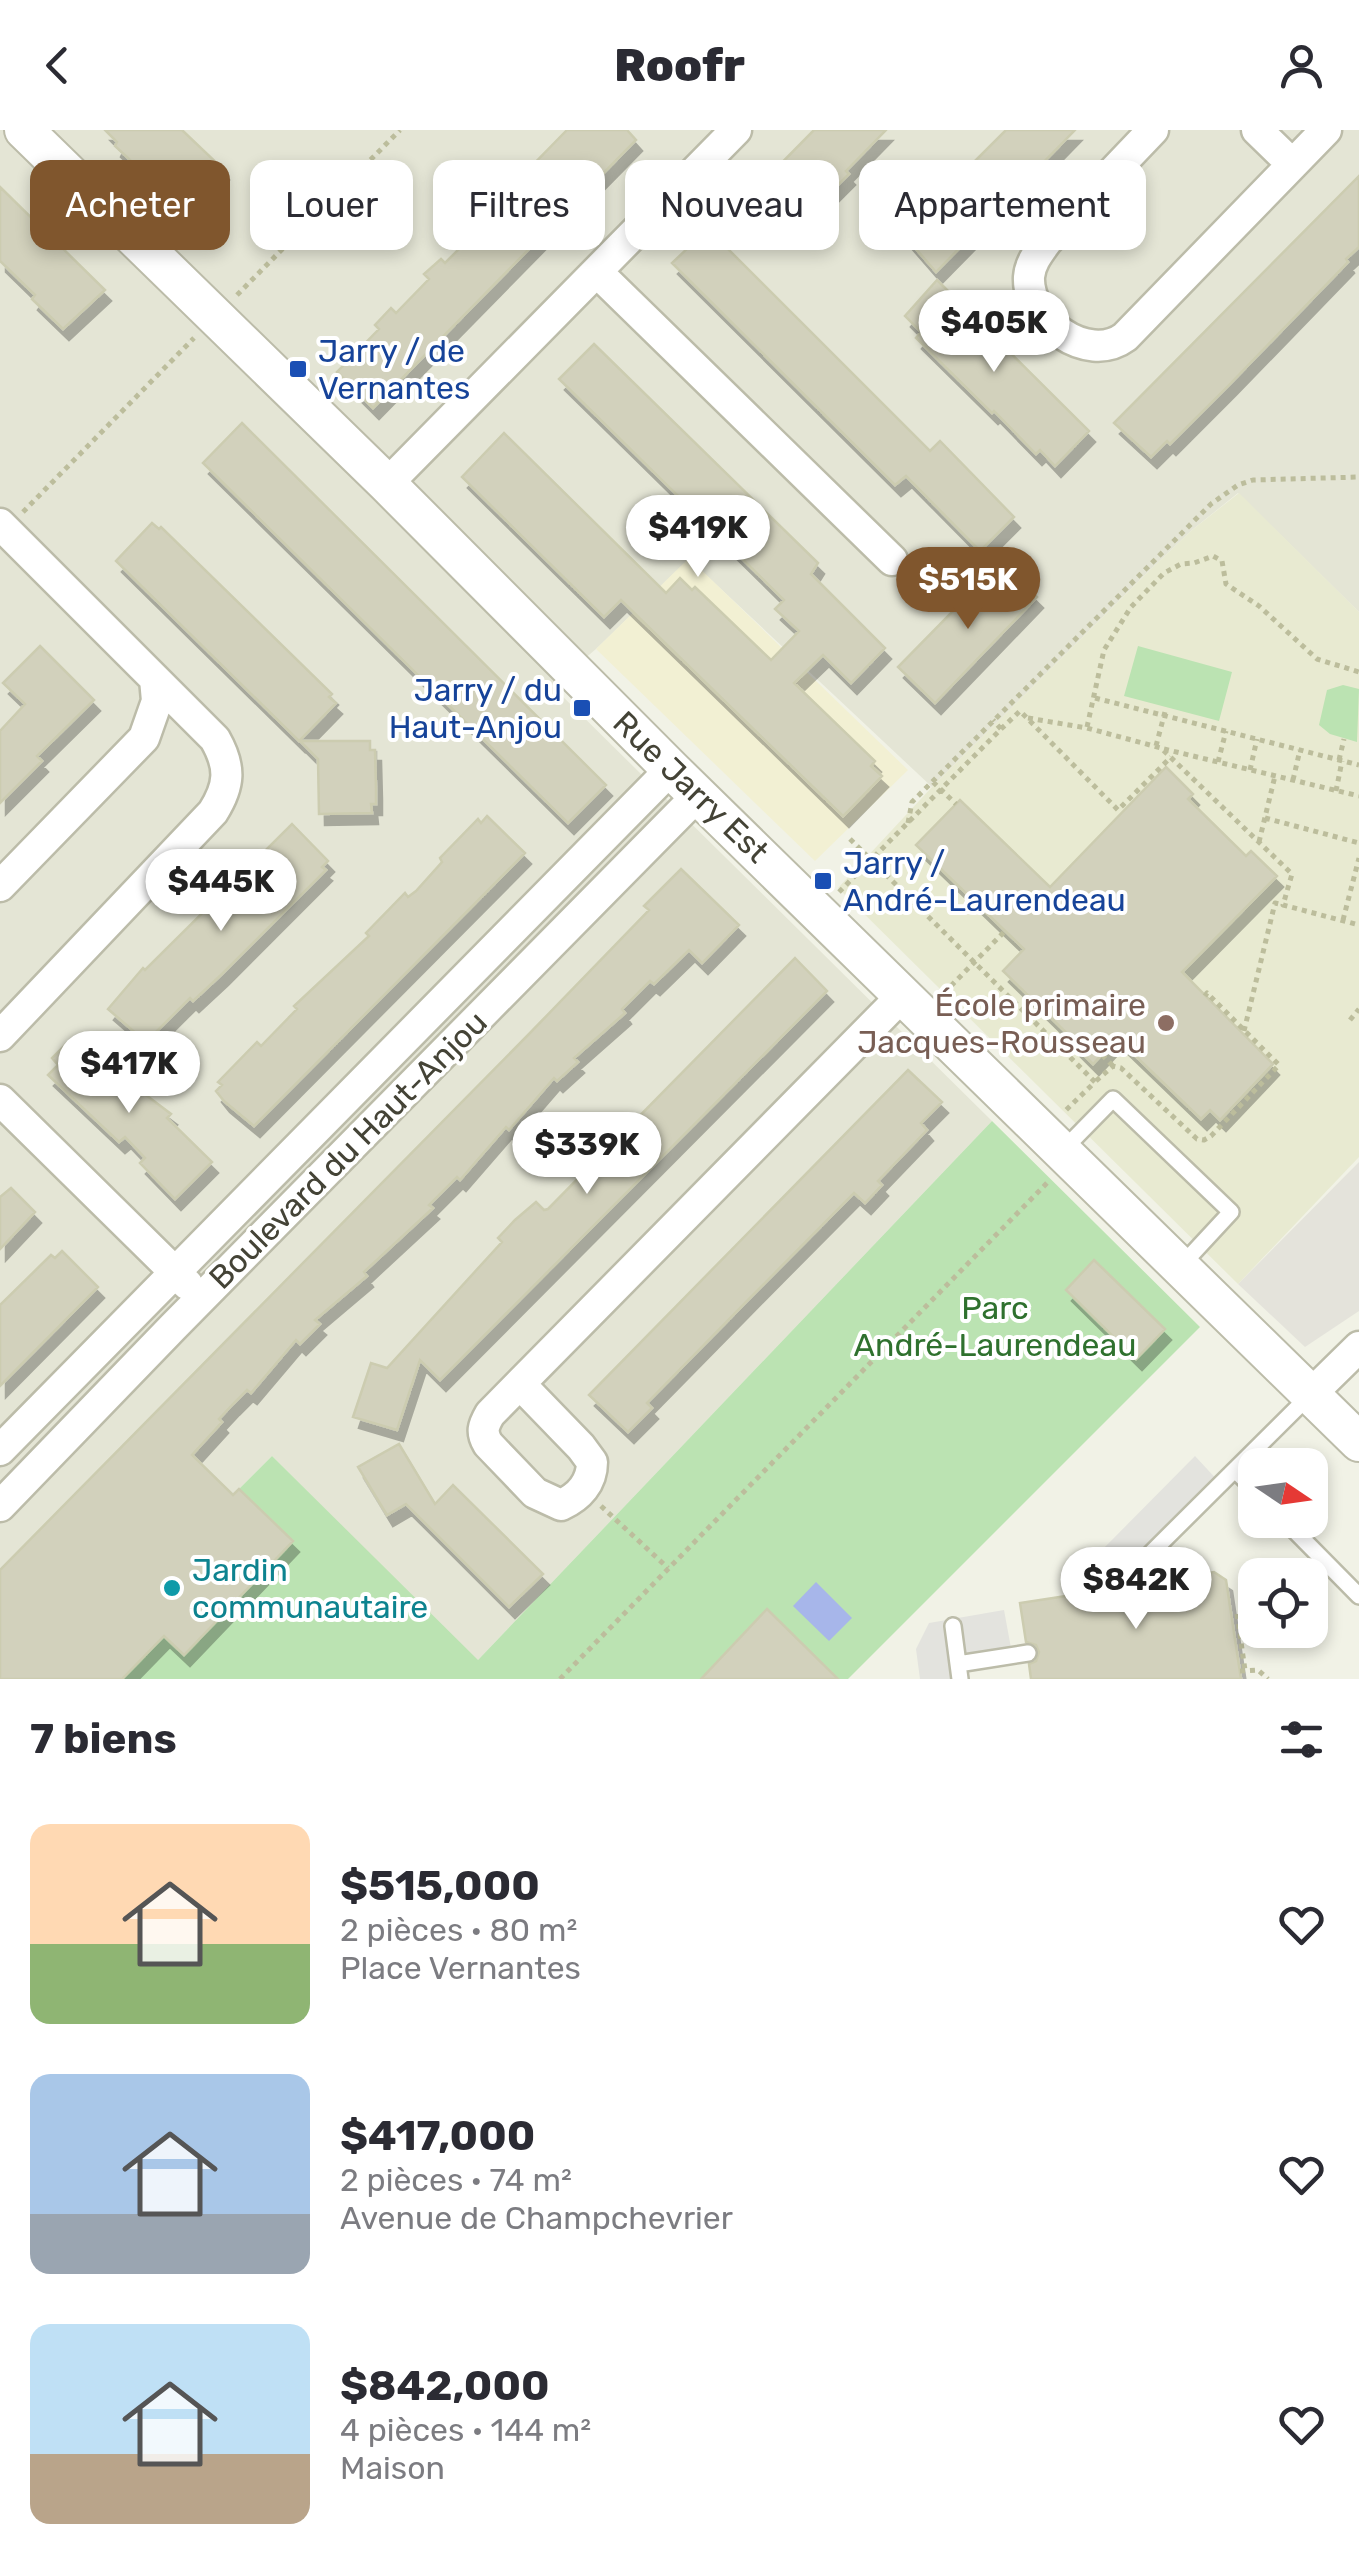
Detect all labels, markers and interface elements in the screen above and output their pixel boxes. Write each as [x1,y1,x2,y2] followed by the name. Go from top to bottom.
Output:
[30,38,85,93] icon: back
[1274,38,1329,93] icon: person
[614,39,745,92] text: Roofr
[30,160,230,250] chip: Acheter
[250,160,413,250] chip: Louer
[433,160,605,250] chip: Filtres
[625,160,839,250] chip: Nouveau
[859,160,1146,250] chip: Appartement
[924,290,1064,375] pin: $405K
[941,303,1047,341] text: $405K
[318,332,470,407] place label: Jarry / de Vernantes
[287,358,309,380] marker: Jarry / de Vernantes
[628,495,768,580] pin: $419K
[648,508,748,546] text: $419K
[898,547,1038,632] pin: $515K
[918,560,1018,598] text: $515K
[389,671,562,746] place label: Jarry / du Haut-Anjou
[571,697,593,719] marker: Jarry / du Haut-Anjou
[606,704,776,870] street label: Rue Jarry Est
[843,844,1126,919] place label: Jarry / André-Laurendeau
[151,849,291,934] pin: $445K
[168,862,274,900] text: $445K
[812,870,834,892] marker: Jarry / André-Laurendeau
[857,986,1146,1061] place label: École primaire Jacques-Rousseau
[201,1003,495,1297] street label: Boulevard du Haut-Anjou
[1155,1012,1177,1034] marker: École primaire Jacques-Rousseau
[59,1031,199,1116] pin: $417K
[80,1044,178,1082] text: $417K
[517,1112,657,1197] pin: $339K
[534,1125,640,1163] text: $339K
[854,1289,1136,1364] park label: Parc André-Laurendeau
[1238,1448,1328,1538] north arrow
[1238,1448,1328,1648] map controls
[1066,1547,1206,1632] pin: $842K
[192,1551,428,1626] place label: Jardin communautaire
[1238,1558,1328,1648] button: locate
[1083,1560,1189,1598] text: $842K
[161,1577,183,1599] marker: Jardin communautaire
[1274,1712,1329,1767] icon: filters
[30,1714,177,1764] text: 7 biens
[340,1861,540,1911] text: $515,000
[110,1864,230,1984] icon: home
[1274,1897,1329,1952] icon: heart
[340,1911,577,1949] text: 2 pièces · 80 m²
[340,1949,581,1987] text: Place Vernantes
[340,2111,535,2161] text: $417,000
[110,2114,230,2234] icon: home
[1274,2147,1329,2202] icon: heart
[340,2161,572,2199] text: 2 pièces · 74 m²
[340,2199,733,2237] text: Avenue de Champchevrier
[340,2361,550,2411] text: $842,000
[110,2364,230,2484] icon: home
[1274,2397,1329,2452] icon: heart
[340,2411,591,2449] text: 4 pièces · 144 m²
[340,2449,445,2487] text: Maison

